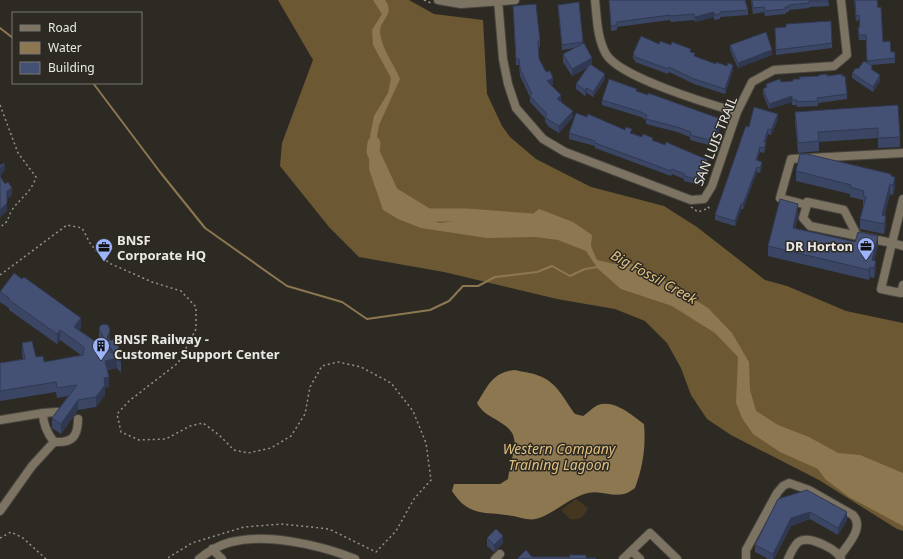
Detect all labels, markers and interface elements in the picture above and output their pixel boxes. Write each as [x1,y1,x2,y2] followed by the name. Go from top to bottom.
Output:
[12,12,142,84] legend
[48,19,77,36] text: Road
[48,39,82,56] text: Water
[48,59,95,76] text: Building
[689,94,741,188] street label: SAN LUIS TRAIL
[117,231,206,264] place label: BNSF Corporate HQ
[856,236,876,261] office icon: DR Horton
[94,237,114,262] office icon: BNSF Corporate HQ
[785,237,853,255] place label: DR Horton
[608,245,702,309] water label: Big Fossil Creek
[114,330,280,363] place label: BNSF Railway - Customer Support Center
[91,336,111,361] building icon: BNSF Railway - Customer Support Center
[503,439,617,474] water label: Western Company Training Lagoon

